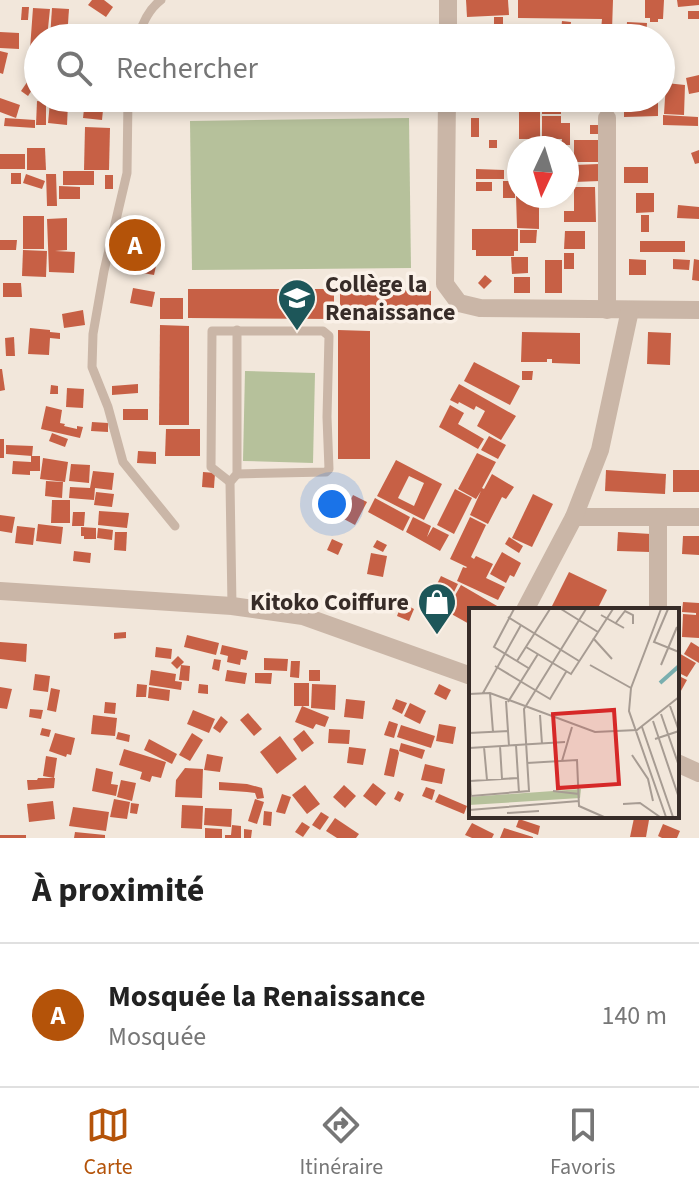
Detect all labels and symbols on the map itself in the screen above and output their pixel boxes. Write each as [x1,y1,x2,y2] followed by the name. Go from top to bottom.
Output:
[507,136,579,208] north arrow
[109,215,161,275] pin: A
[325,267,456,330] place label: Collège la Renaissance
[276,277,318,332] school or university icon: Collège la Renaissance
[312,484,352,524] your location
[416,581,458,636] shop icon: Kitoko Coiffure
[250,585,409,620] place label: Kitoko Coiffure
[469,608,679,818] inset map

